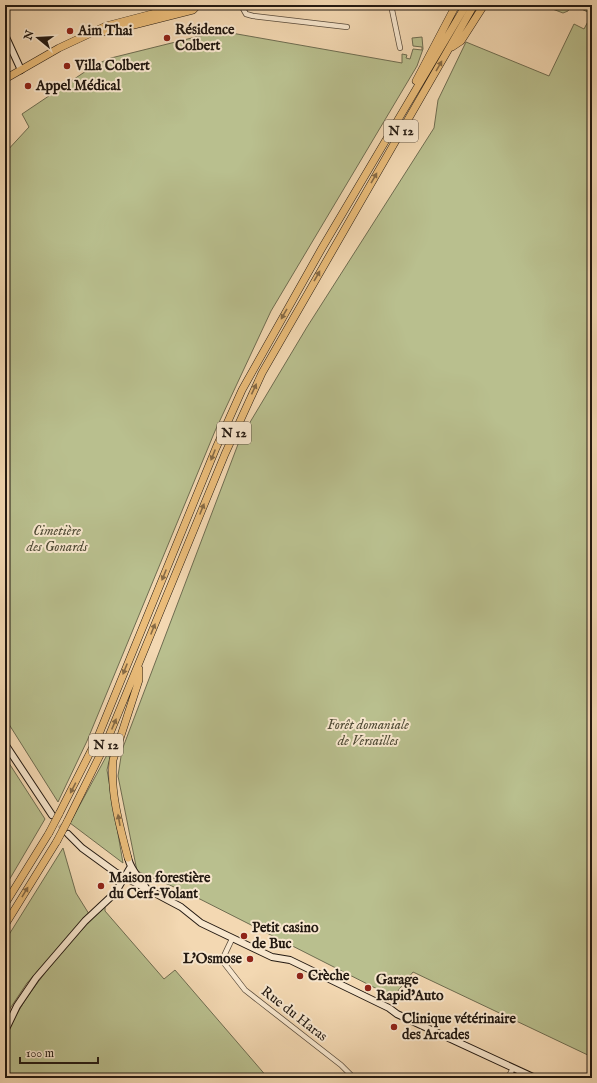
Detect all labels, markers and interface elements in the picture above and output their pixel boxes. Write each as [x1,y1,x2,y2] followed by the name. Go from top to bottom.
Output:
[18,18,58,58] north arrow
[175,21,235,55] place label: Résidence Colbert
[77,22,133,40] place label: Aim Thai
[65,26,75,36] marker: Aim Thai
[21,28,38,43] text: N
[162,33,172,43] marker: Résidence Colbert
[74,57,150,75] place label: Villa Colbert
[436,60,443,72] one-way arrow
[62,61,72,71] marker: Villa Colbert
[35,77,122,95] place label: Appel Médical
[23,81,33,91] marker: Appel Médical
[384,120,418,142] road number: N 12
[370,172,377,184] one-way arrow
[314,270,321,282] one-way arrow
[281,308,288,320] one-way arrow
[251,384,258,395] one-way arrow
[217,422,251,444] road number: N 12
[210,449,216,461] one-way arrow
[200,502,206,514] one-way arrow
[26,522,88,556] park label: Cimetière des Gonards
[160,570,166,582] one-way arrow
[151,622,157,634] one-way arrow
[122,664,128,676] one-way arrow
[327,716,409,750] park label: Forêt domaniale de Versailles
[112,717,118,729] one-way arrow
[89,734,123,756] road number: N 12
[69,782,76,794] one-way arrow
[116,814,122,826] one-way arrow
[109,869,211,903] place label: Maison forestière du Cerf-Volant
[96,881,106,891] marker: Maison forestière du Cerf-Volant
[21,887,29,897] one-way arrow
[252,919,319,953] place label: Petit casino de Buc
[239,931,249,941] marker: Petit casino de Buc
[183,950,243,968] place label: L'Osmose
[245,954,255,964] marker: L'Osmose
[308,967,350,985] place label: Crèche
[295,971,305,981] marker: Crèche
[376,971,444,1005] place label: Garage Rapid'Auto
[257,982,331,1046] street label: Rue du Haras
[363,983,373,993] marker: Garage Rapid'Auto
[402,1010,516,1044] place label: Clinique vétérinaire des Arcades
[389,1022,399,1032] marker: Clinique vétérinaire des Arcades
[20,1039,98,1065] scale bar
[26,1046,54,1061] text: 100 m

